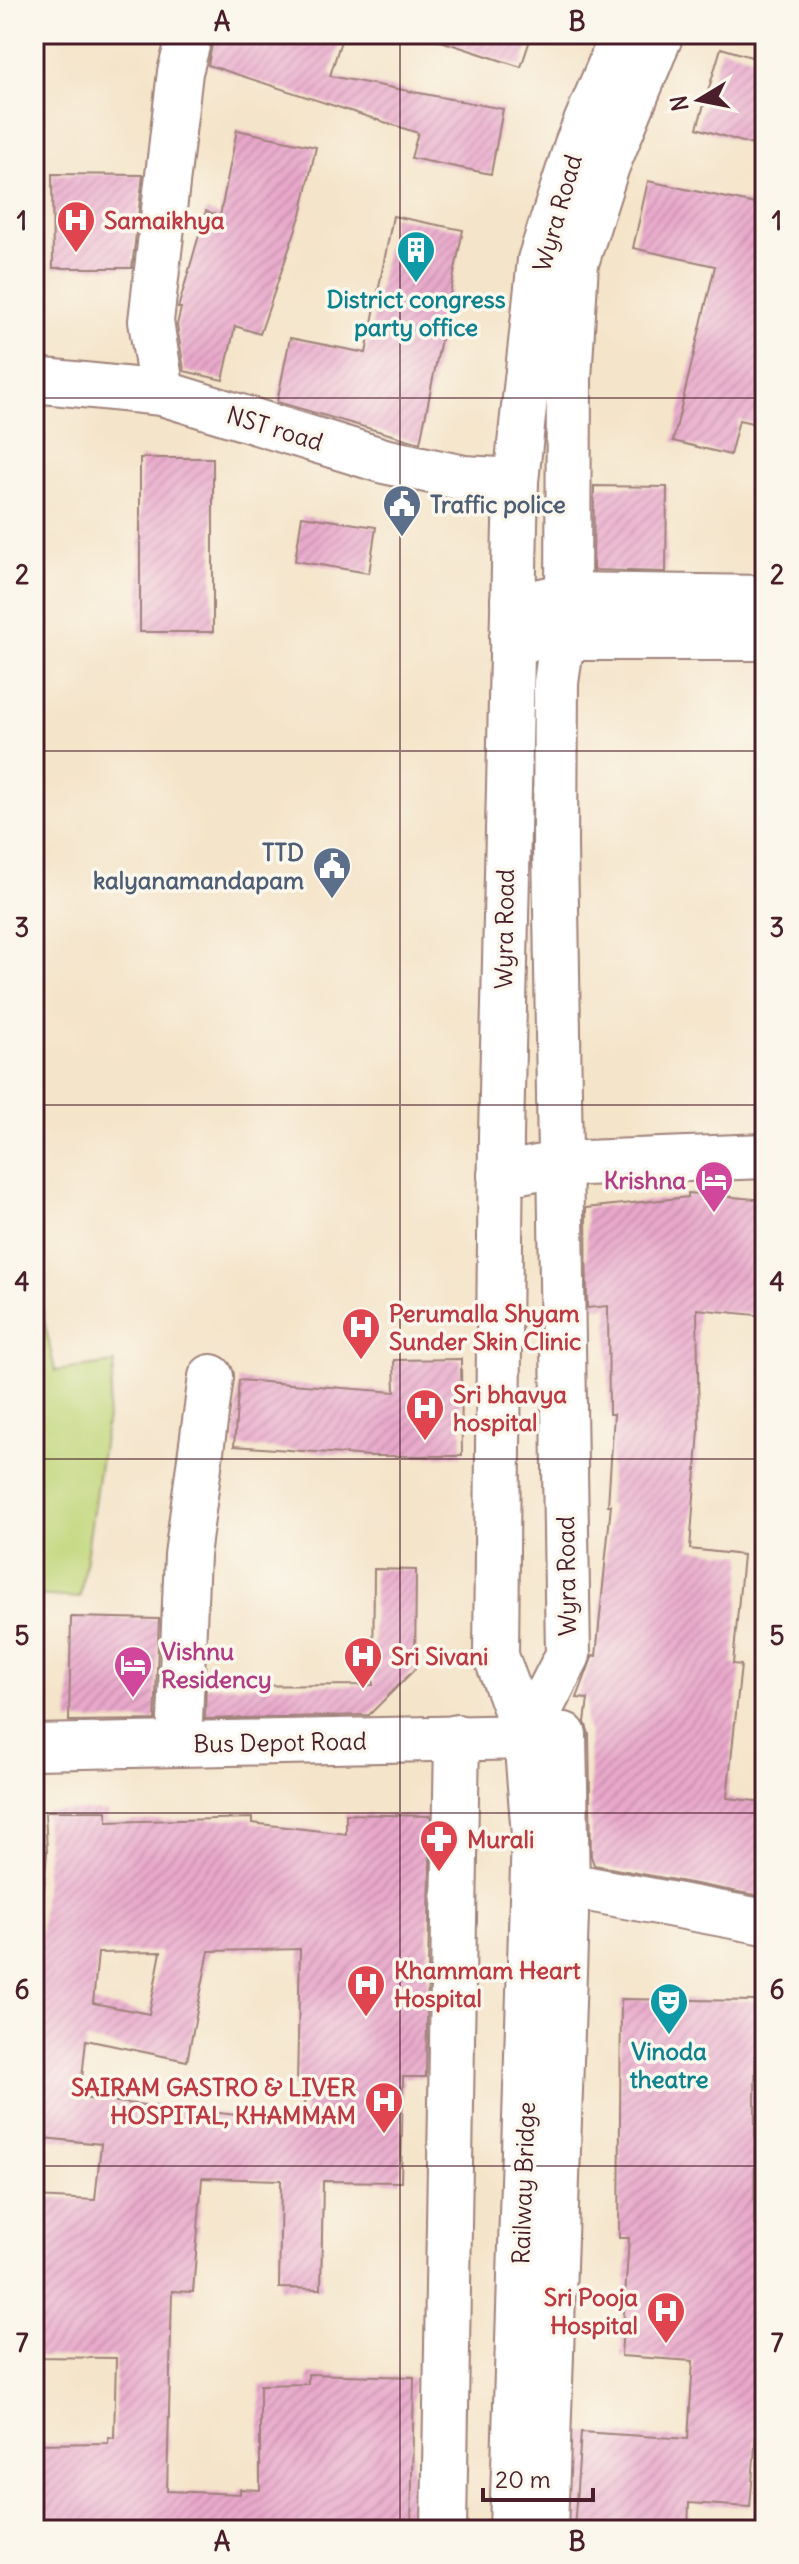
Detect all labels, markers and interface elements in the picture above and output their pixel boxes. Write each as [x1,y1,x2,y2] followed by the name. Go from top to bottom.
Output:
[214,5,231,38] text: A
[568,5,586,38] text: B
[659,60,739,140] north arrow
[664,94,694,113] text: N
[526,151,588,275] street label: Wyra Road
[55,199,97,254] hospital icon: Samaikhya
[17,204,27,237] text: 1
[772,204,782,237] text: 1
[104,205,225,235] place label: Samaikhya
[395,229,437,284] building icon: District congress party office
[326,284,506,342] place label: District congress party office
[223,399,327,457] street label: NST road
[381,483,423,538] public building icon: Traffic police
[430,489,566,519] place label: Traffic police
[15,558,29,591] text: 2
[770,558,784,591] text: 2
[93,837,304,895] place label: TTD kalyanamandapam
[311,845,353,900] public building icon: TTD kalyanamandapam
[488,869,520,989] street label: Wyra Road
[15,911,29,944] text: 3
[770,911,784,944] text: 3
[693,1159,735,1214] hotel icon: Krishna
[604,1165,686,1195] place label: Krishna
[14,1265,30,1298] text: 4
[769,1265,785,1298] text: 4
[389,1298,581,1356] place label: Perumalla Shyam Sunder Skin Clinic
[340,1306,382,1361] hospital icon: Perumalla Shyam Sunder Skin Clinic
[453,1379,567,1437] place label: Sri bhavya hospital
[404,1387,446,1442] hospital icon: Sri bhavya hospital
[550,1516,582,1636] street label: Wyra Road
[15,1619,30,1652] text: 5
[770,1619,785,1652] text: 5
[342,1635,384,1690] hospital icon: Sri Sivani
[161,1636,272,1694] place label: Vishnu Residency
[391,1641,488,1671] place label: Sri Sivani
[112,1644,154,1699] hotel icon: Vishnu Residency
[193,1725,367,1759] street label: Bus Depot Road
[418,1818,460,1873] pharmacy icon: Murali
[467,1824,534,1854] place label: Murali
[394,1955,581,2013] place label: Khammam Heart Hospital
[345,1963,387,2018] hospital icon: Khammam Heart Hospital
[14,1973,30,2006] text: 6
[769,1973,785,2006] text: 6
[648,1981,690,2036] theatre icon: Vinoda theatre
[630,2036,708,2094] place label: Vinoda theatre
[71,2072,357,2130] place label: SAIRAM GASTRO & LIVER HOSPITAL, KHAMMAM
[363,2080,405,2135] hospital icon: SAIRAM GASTRO & LIVER HOSPITAL, KHAMMAM
[505,2101,541,2265] street label: Railway Bridge
[544,2282,638,2340] place label: Sri Pooja Hospital
[645,2290,687,2345] hospital icon: Sri Pooja Hospital
[16,2326,29,2359] text: 7
[771,2326,784,2359] text: 7
[483,2452,593,2502] scale bar
[495,2464,551,2494] text: 20 m
[214,2525,231,2558] text: A
[568,2525,586,2558] text: B

